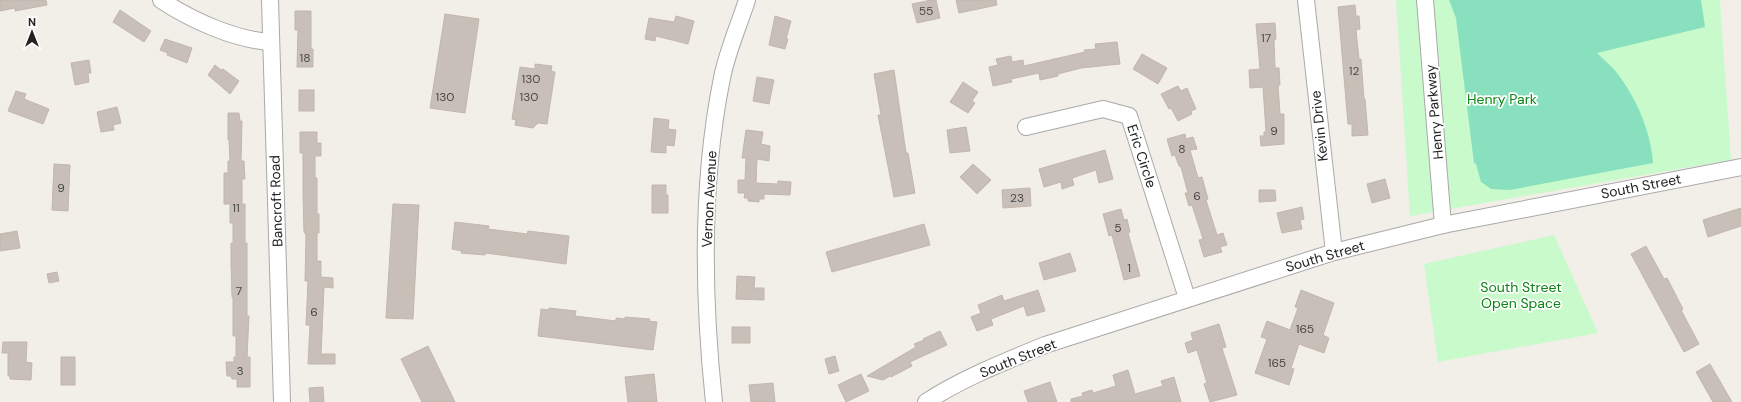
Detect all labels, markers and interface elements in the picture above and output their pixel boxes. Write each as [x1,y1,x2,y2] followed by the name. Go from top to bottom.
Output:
[919,3,933,19] house number: 55
[12,12,52,52] north arrow
[28,15,36,29] text: N
[1261,30,1271,46] house number: 17
[299,50,311,66] house number: 18
[1349,63,1359,79] house number: 12
[1421,63,1447,160] street label: Henry Parkway
[521,71,541,87] house number: 130
[435,89,455,105] house number: 130
[519,89,539,105] house number: 130
[1306,90,1332,162] street label: Kevin Drive
[1467,90,1537,108] park label: Henry Park
[1123,122,1161,190] street label: Eric Circle
[1270,123,1278,139] house number: 9
[1178,141,1186,157] house number: 8
[697,150,721,248] street label: Vernon Avenue
[265,155,287,247] street label: Bancroft Road
[1599,169,1683,203] street label: South Street
[57,180,65,196] house number: 9
[1193,188,1201,204] house number: 6
[1010,190,1024,206] house number: 23
[232,200,240,216] house number: 11
[1114,220,1122,236] house number: 5
[1283,236,1367,276] street label: South Street
[1127,260,1131,276] house number: 1
[1480,278,1562,312] park label: South Street Open Space
[236,283,242,299] house number: 7
[310,304,318,320] house number: 6
[1296,321,1314,337] house number: 165
[977,334,1059,382] street label: South Street
[1268,355,1286,371] house number: 165
[236,363,244,379] house number: 3

